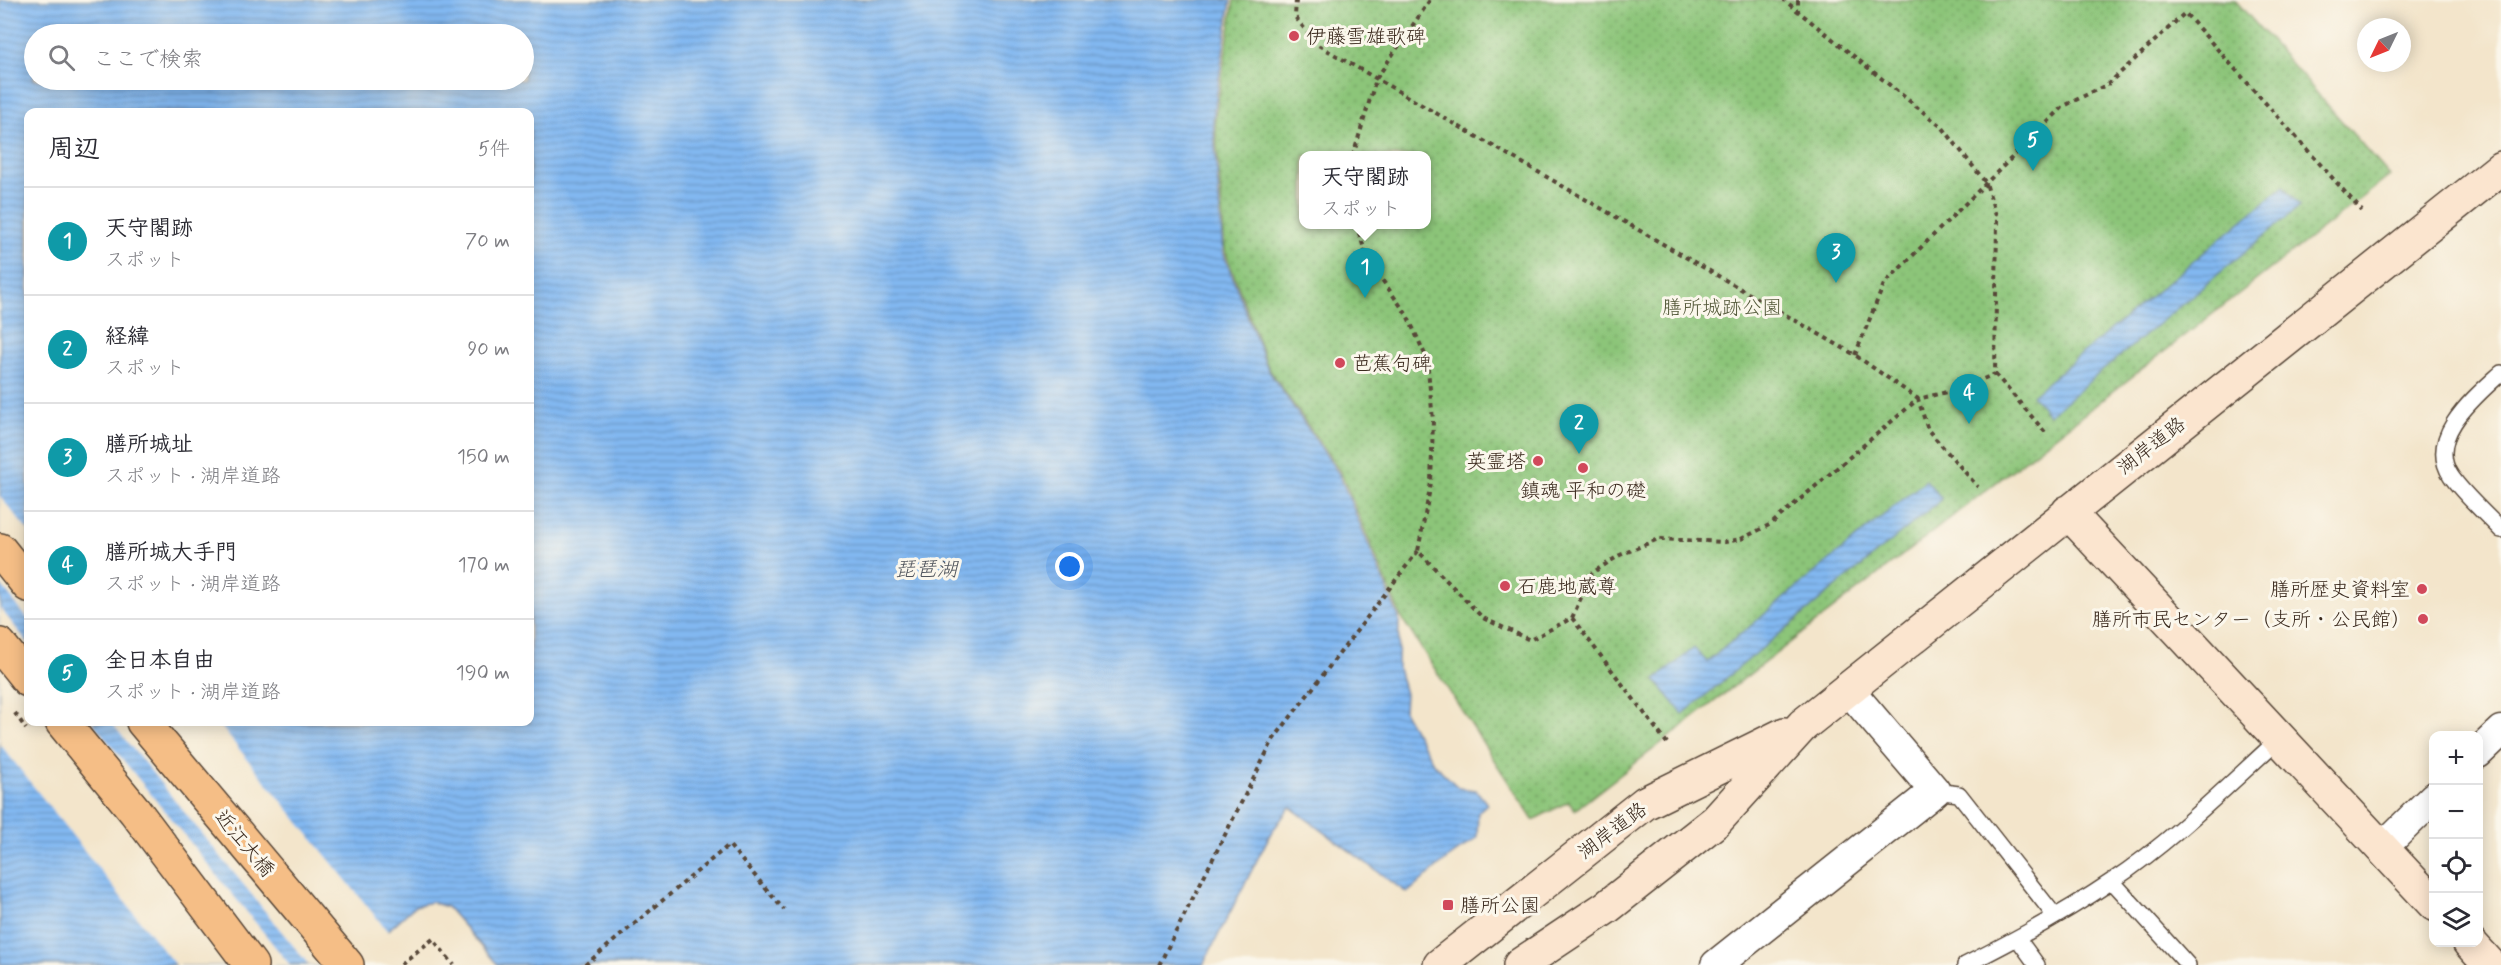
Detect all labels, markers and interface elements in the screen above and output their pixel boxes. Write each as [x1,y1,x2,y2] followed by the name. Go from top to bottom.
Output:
[2357,18,2411,72] north arrow
[24,24,534,90] search box
[1306,24,1426,51] place label: 伊藤雪雄歌碑
[1287,29,1301,43] marker: 伊藤雪雄歌碑
[45,41,78,74] icon: search
[93,46,203,74] text: ここで検索
[2014,122,2052,171] pin: 5
[48,133,100,167] text: 周辺
[478,136,510,163] text: 5件
[1299,151,1431,229] popup
[1321,164,1409,192] text: 天守閣跡
[1321,196,1401,223] text: スポット
[105,215,193,243] text: 天守閣跡
[63,228,72,255] text: 1
[465,228,510,255] text: 70 m
[1816,234,1856,283] pin: 3
[105,247,185,274] text: スポット
[1346,248,1384,298] pin: 1
[1662,295,1782,322] park label: 膳所城跡公園
[105,323,149,351] text: 経緯
[63,336,72,363] text: 2
[467,336,510,363] text: 90 m
[1352,351,1432,378] place label: 芭蕉句碑
[105,355,185,382] text: スポット
[1333,356,1347,370] marker: 芭蕉句碑
[1950,374,1988,424] pin: 4
[1560,404,1598,454] pin: 2
[2112,411,2192,481] street label: 湖岸道路
[105,431,193,459] text: 膳所城址
[63,444,72,471] text: 3
[457,444,510,471] text: 150 m
[1466,449,1526,476] place label: 英霊塔
[1531,454,1545,468] marker: 英霊塔
[1576,461,1590,475] marker: 鎮魂 平和の礎
[105,463,280,490] text: スポット · 湖岸道路
[1520,478,1646,505] place label: 鎮魂 平和の礎
[105,539,237,567] text: 膳所城大手門
[62,552,73,579] text: 4
[458,552,510,579] text: 170 m
[1055,552,1084,581] your location
[895,556,959,584] water label: 琵琶湖
[105,571,280,598] text: スポット · 湖岸道路
[1517,574,1617,601] place label: 石鹿地蔵尊
[2270,577,2410,604] place label: 膳所歴史資料室
[1498,579,1512,593] marker: 石鹿地蔵尊
[2415,582,2429,596] marker: 膳所歴史資料室
[2092,607,2411,634] place label: 膳所市民センター（支所・公民館）
[2416,612,2430,626] marker: 膳所市民センター（支所・公民館）
[105,647,215,675] text: 全日本自由
[62,660,74,687] text: 5
[456,660,510,687] text: 190 m
[105,679,280,706] text: スポット · 湖岸道路
[2429,731,2483,947] map controls
[2429,731,2483,785] button: +
[2429,785,2483,839] button: −
[1573,796,1653,866] street label: 湖岸道路
[208,805,280,883] street label: 近江大橋
[2429,839,2483,893] button: locate
[1460,893,1540,920] place label: 膳所公園
[2429,893,2483,947] button: layers
[1441,898,1455,912] marker: 膳所公園

